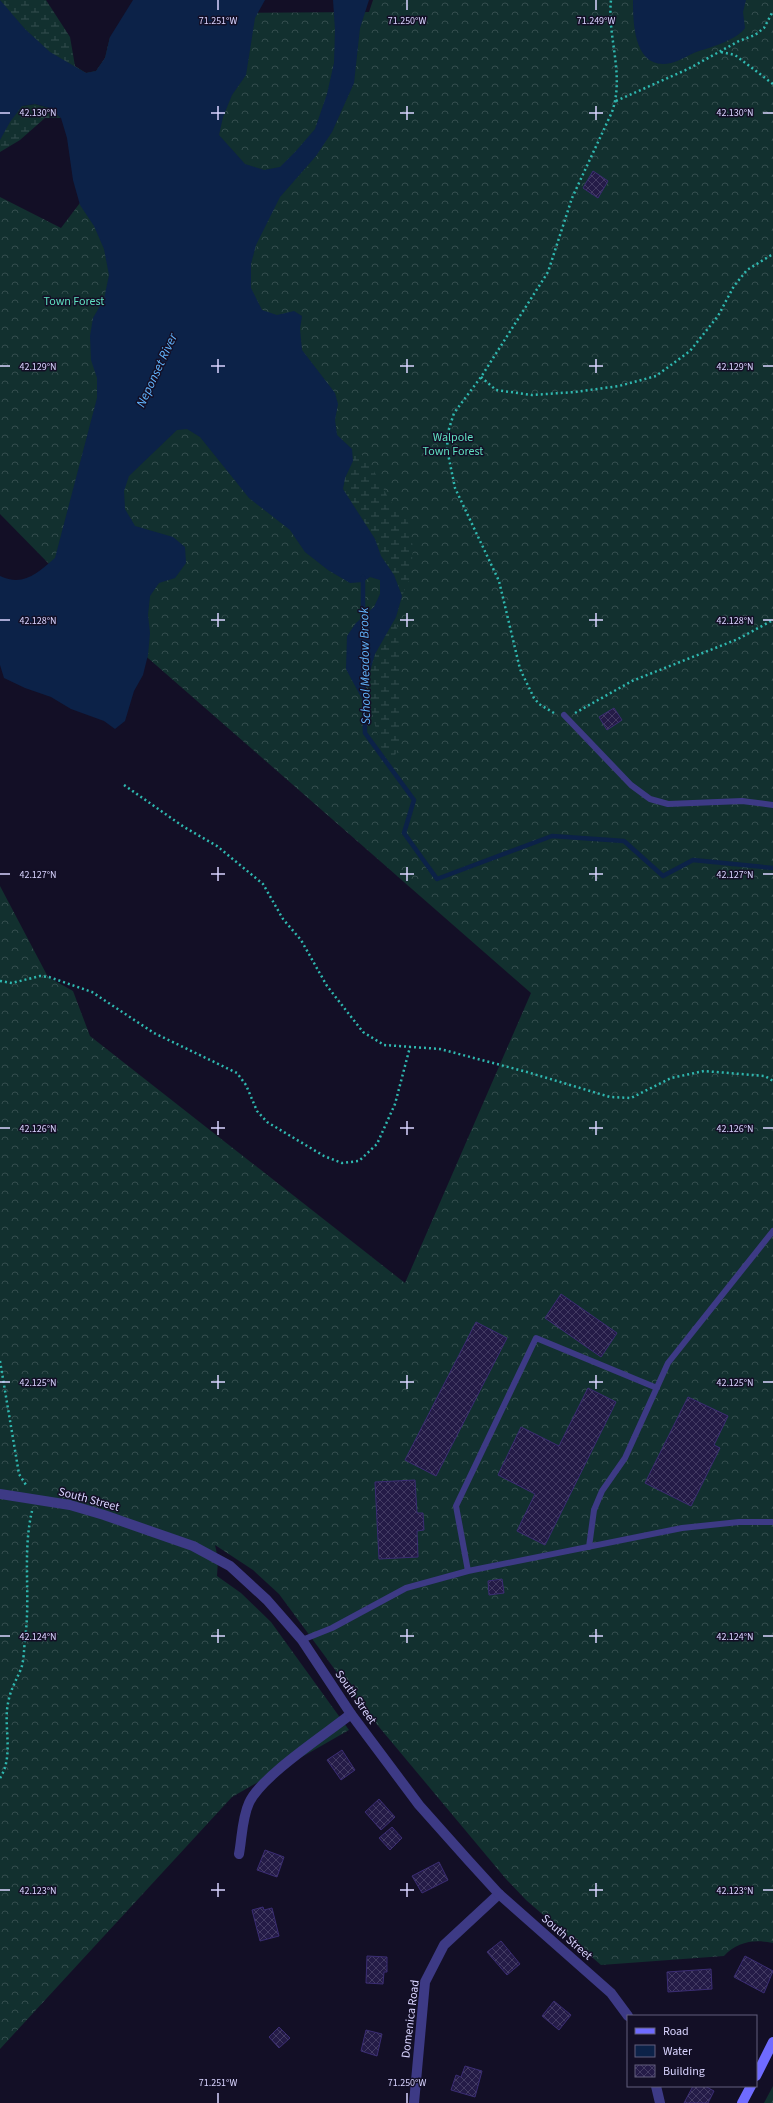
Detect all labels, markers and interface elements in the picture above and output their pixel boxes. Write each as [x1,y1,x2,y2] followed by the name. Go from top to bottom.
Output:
[199,14,237,28] text: 71.251°W
[388,14,426,28] text: 71.250°W
[577,14,615,28] text: 71.249°W
[19,106,57,120] text: 42.130°N
[716,106,754,120] text: 42.130°N
[44,293,104,310] park label: Town Forest
[132,330,182,410] water label: Neponset River
[19,360,57,374] text: 42.129°N
[716,360,754,374] text: 42.129°N
[423,429,483,460] park label: Walpole Town Forest
[355,606,375,725] water label: School Meadow Brook
[19,614,57,628] text: 42.128°N
[716,614,754,628] text: 42.128°N
[19,868,57,882] text: 42.127°N
[716,868,754,882] text: 42.127°N
[19,1122,57,1136] text: 42.126°N
[716,1122,754,1136] text: 42.126°N
[19,1376,57,1390] text: 42.125°N
[716,1376,754,1390] text: 42.125°N
[56,1483,121,1516] street label: South Street
[19,1630,57,1644] text: 42.124°N
[716,1630,754,1644] text: 42.124°N
[331,1667,380,1728] street label: South Street
[19,1884,57,1898] text: 42.123°N
[716,1884,754,1898] text: 42.123°N
[538,1910,596,1964] street label: South Street
[397,1979,424,2059] street label: Domenica Road
[627,2015,757,2087] legend
[663,2023,689,2040] text: Road
[663,2043,693,2060] text: Water
[663,2063,705,2080] text: Building
[199,2076,237,2090] text: 71.251°W
[388,2076,426,2090] text: 71.250°W

